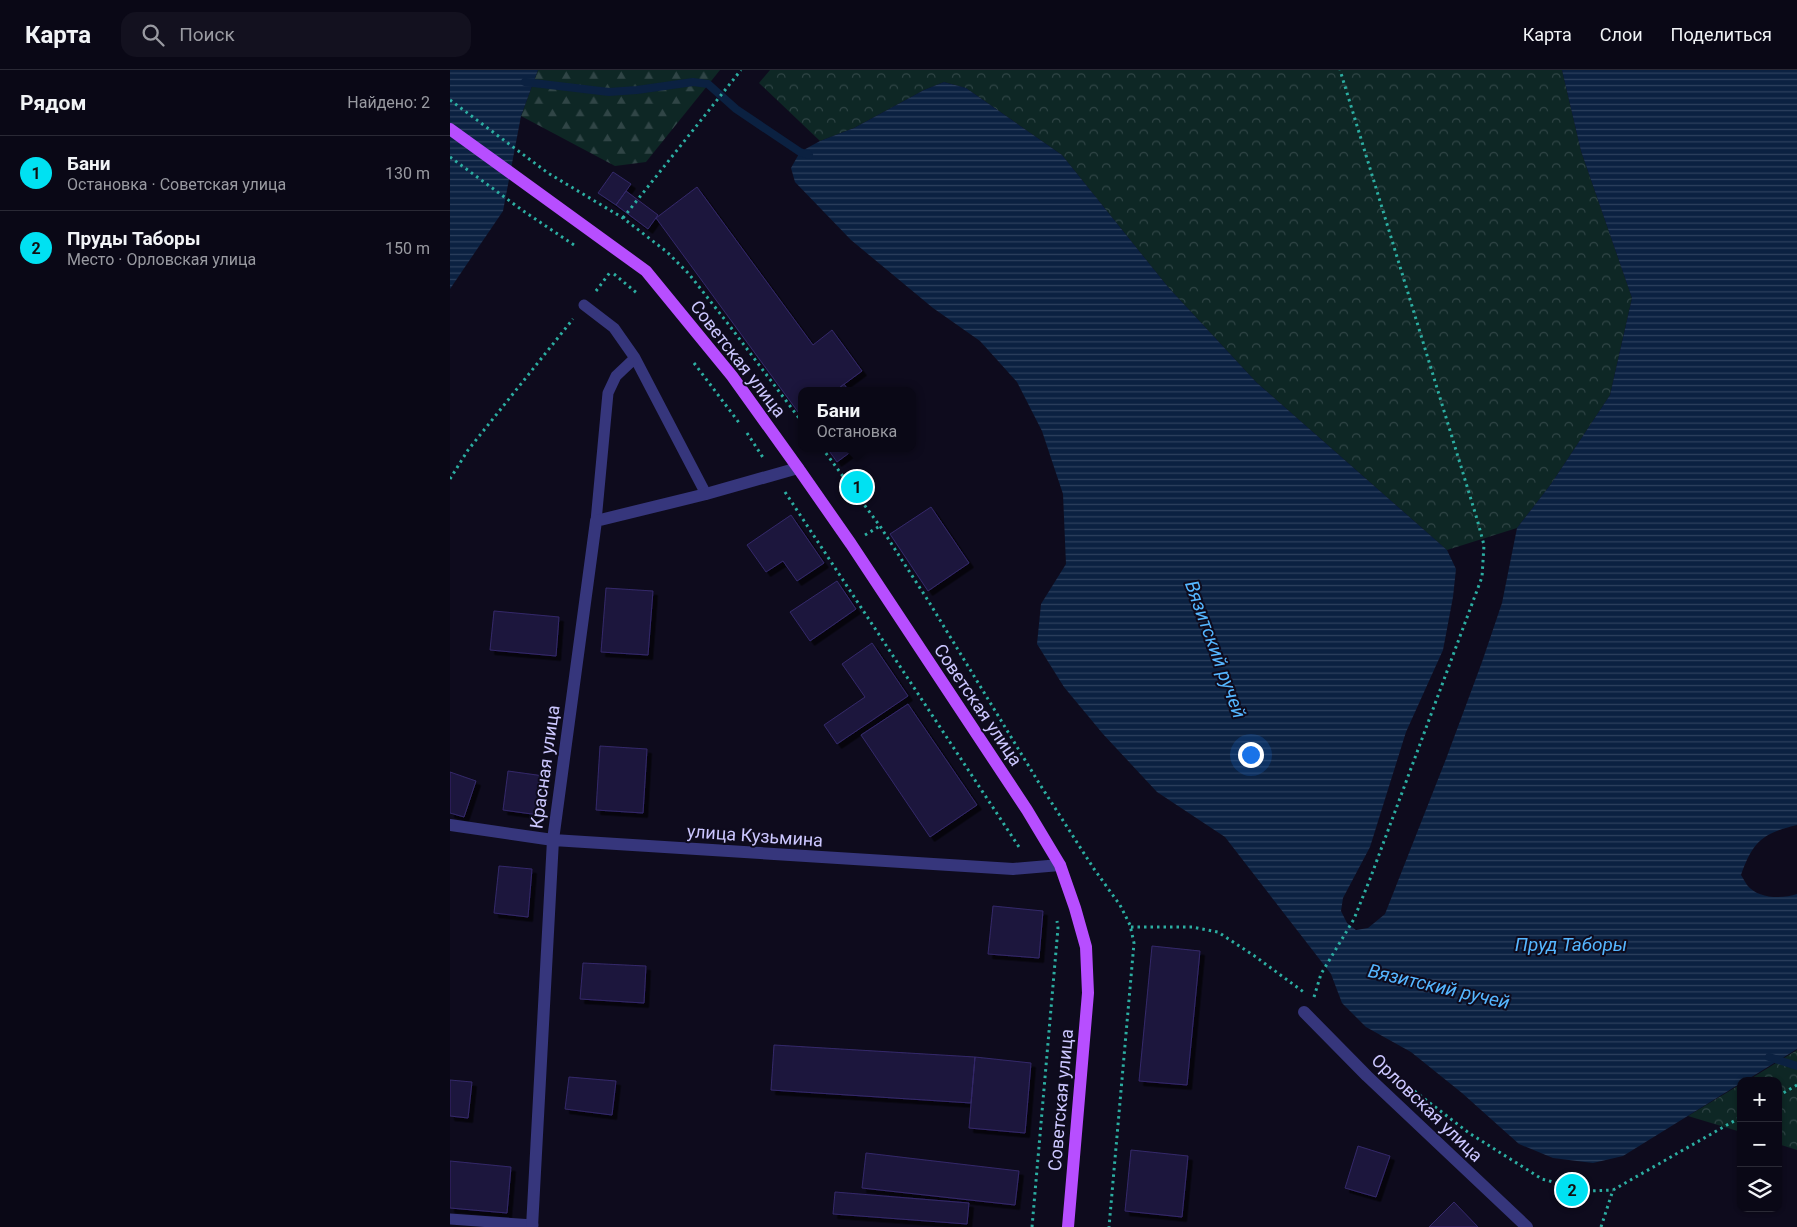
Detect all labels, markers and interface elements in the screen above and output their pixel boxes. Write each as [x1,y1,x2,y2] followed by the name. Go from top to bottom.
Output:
[121,12,471,57] search box
[25,21,91,49] text: Карта
[139,21,167,49] icon: search
[179,23,235,46] text: Поиск
[1523,24,1572,45] text: Карта
[1600,24,1643,45] text: Слои
[1671,24,1772,45] text: Поделиться
[20,91,86,115] text: Рядом
[347,93,430,112] text: Найдено: 2
[67,152,111,175] text: Бани
[31,164,41,183] text: 1
[385,164,430,183] text: 130 m
[67,175,286,194] text: Остановка · Советская улица
[67,227,201,250] text: Пруды Таборы
[31,239,41,258] text: 2
[385,239,430,258] text: 150 m
[67,250,256,269] text: Место · Орловская улица
[686,296,790,421] street label: Советская улица
[798,387,916,452] popup
[817,399,860,422] text: Бани
[817,422,897,441] text: Остановка
[841,468,873,506] pin: 1
[1180,577,1251,721] water label: Вязитский ручей
[930,640,1027,770] street label: Советская улица
[525,704,564,830] street label: Красная улица
[1238,742,1264,768] your location
[686,820,824,851] street label: улица Кузьмина
[1515,933,1627,956] water label: Пруд Таборы
[1366,959,1512,1014] water label: Вязитский ручей
[1044,1028,1077,1172] street label: Советская улица
[1368,1049,1487,1166] street label: Орловская улица
[1737,1077,1782,1212] map controls
[1737,1077,1782,1122] button: +
[1737,1122,1782,1167] button: −
[1737,1167,1782,1212] button: layers
[1556,1171,1588,1209] pin: 2

